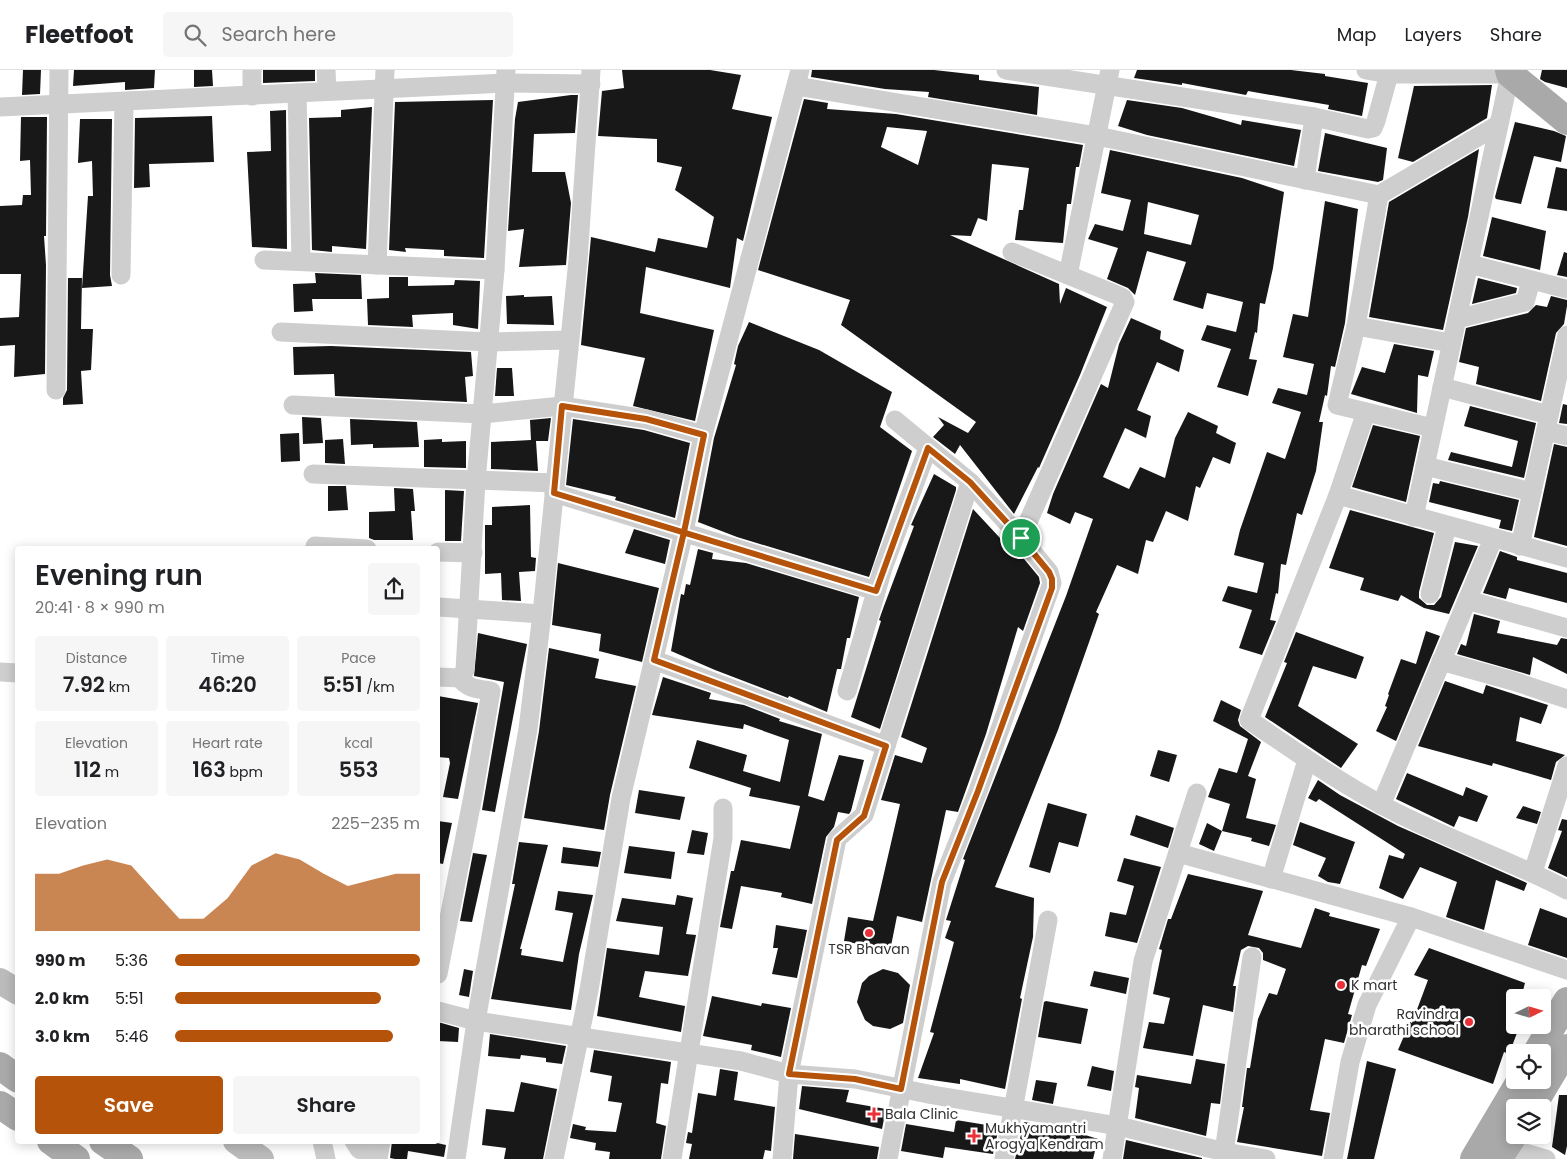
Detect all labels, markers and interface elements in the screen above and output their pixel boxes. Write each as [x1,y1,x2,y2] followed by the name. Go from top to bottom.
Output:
[163,12,513,57] search box
[25,18,133,51] text: Fleetfoot
[181,21,209,49] icon: search
[221,21,336,48] text: Search here
[1337,22,1377,47] text: Map
[1405,22,1462,47] text: Layers
[1490,22,1542,47] text: Share
[1000,517,1042,559] pin
[1007,524,1035,552] icon: arrive
[35,556,203,595] text: Evening run
[368,563,420,615] button: share
[35,596,165,619] text: 20:41 · 8 × 990 m
[66,648,127,668] text: Distance
[210,648,245,668] text: Time
[341,648,376,668] text: Pace
[63,670,105,699] text: 7.92
[198,670,257,699] text: 46:20
[322,670,363,699] text: 5:51
[105,677,130,697] text: km
[363,677,395,697] text: /km
[65,733,128,753] text: Elevation
[192,733,263,753] text: Heart rate
[344,733,373,753] text: kcal
[74,755,101,784] text: 112
[192,755,226,784] text: 163
[339,755,378,784] text: 553
[101,762,119,782] text: m
[226,762,263,782] text: bpm
[35,812,107,835] text: Elevation
[331,812,420,835] text: 225–235 m
[863,927,875,939] marker: TSR Bhavan
[828,939,910,959] place label: TSR Bhavan
[35,949,85,972] text: 990 m
[115,949,148,972] text: 5:36
[1351,975,1397,995] place label: K mart
[1335,979,1347,991] marker: K mart
[35,987,89,1010] text: 2.0 km
[115,987,144,1010] text: 5:51
[1506,989,1551,1034] north arrow
[1506,989,1551,1144] map controls
[1349,1004,1459,1040] place label: Ravindra bharathi school
[1463,1016,1475,1028] marker: Ravindra bharathi school
[35,1025,90,1048] text: 3.0 km
[115,1025,149,1048] text: 5:46
[1506,1044,1551,1089] button: locate
[35,1076,223,1134] button: Save
[233,1076,420,1134] button: Share
[1506,1099,1551,1144] button: layers
[885,1104,958,1124] place label: Bala Clinic
[867,1107,881,1121] marker: Bala Clinic
[985,1118,1104,1154] place label: Mukhyamantri Arogya Kendram
[967,1129,981,1143] marker: Mukhyamantri Arogya Kendram

